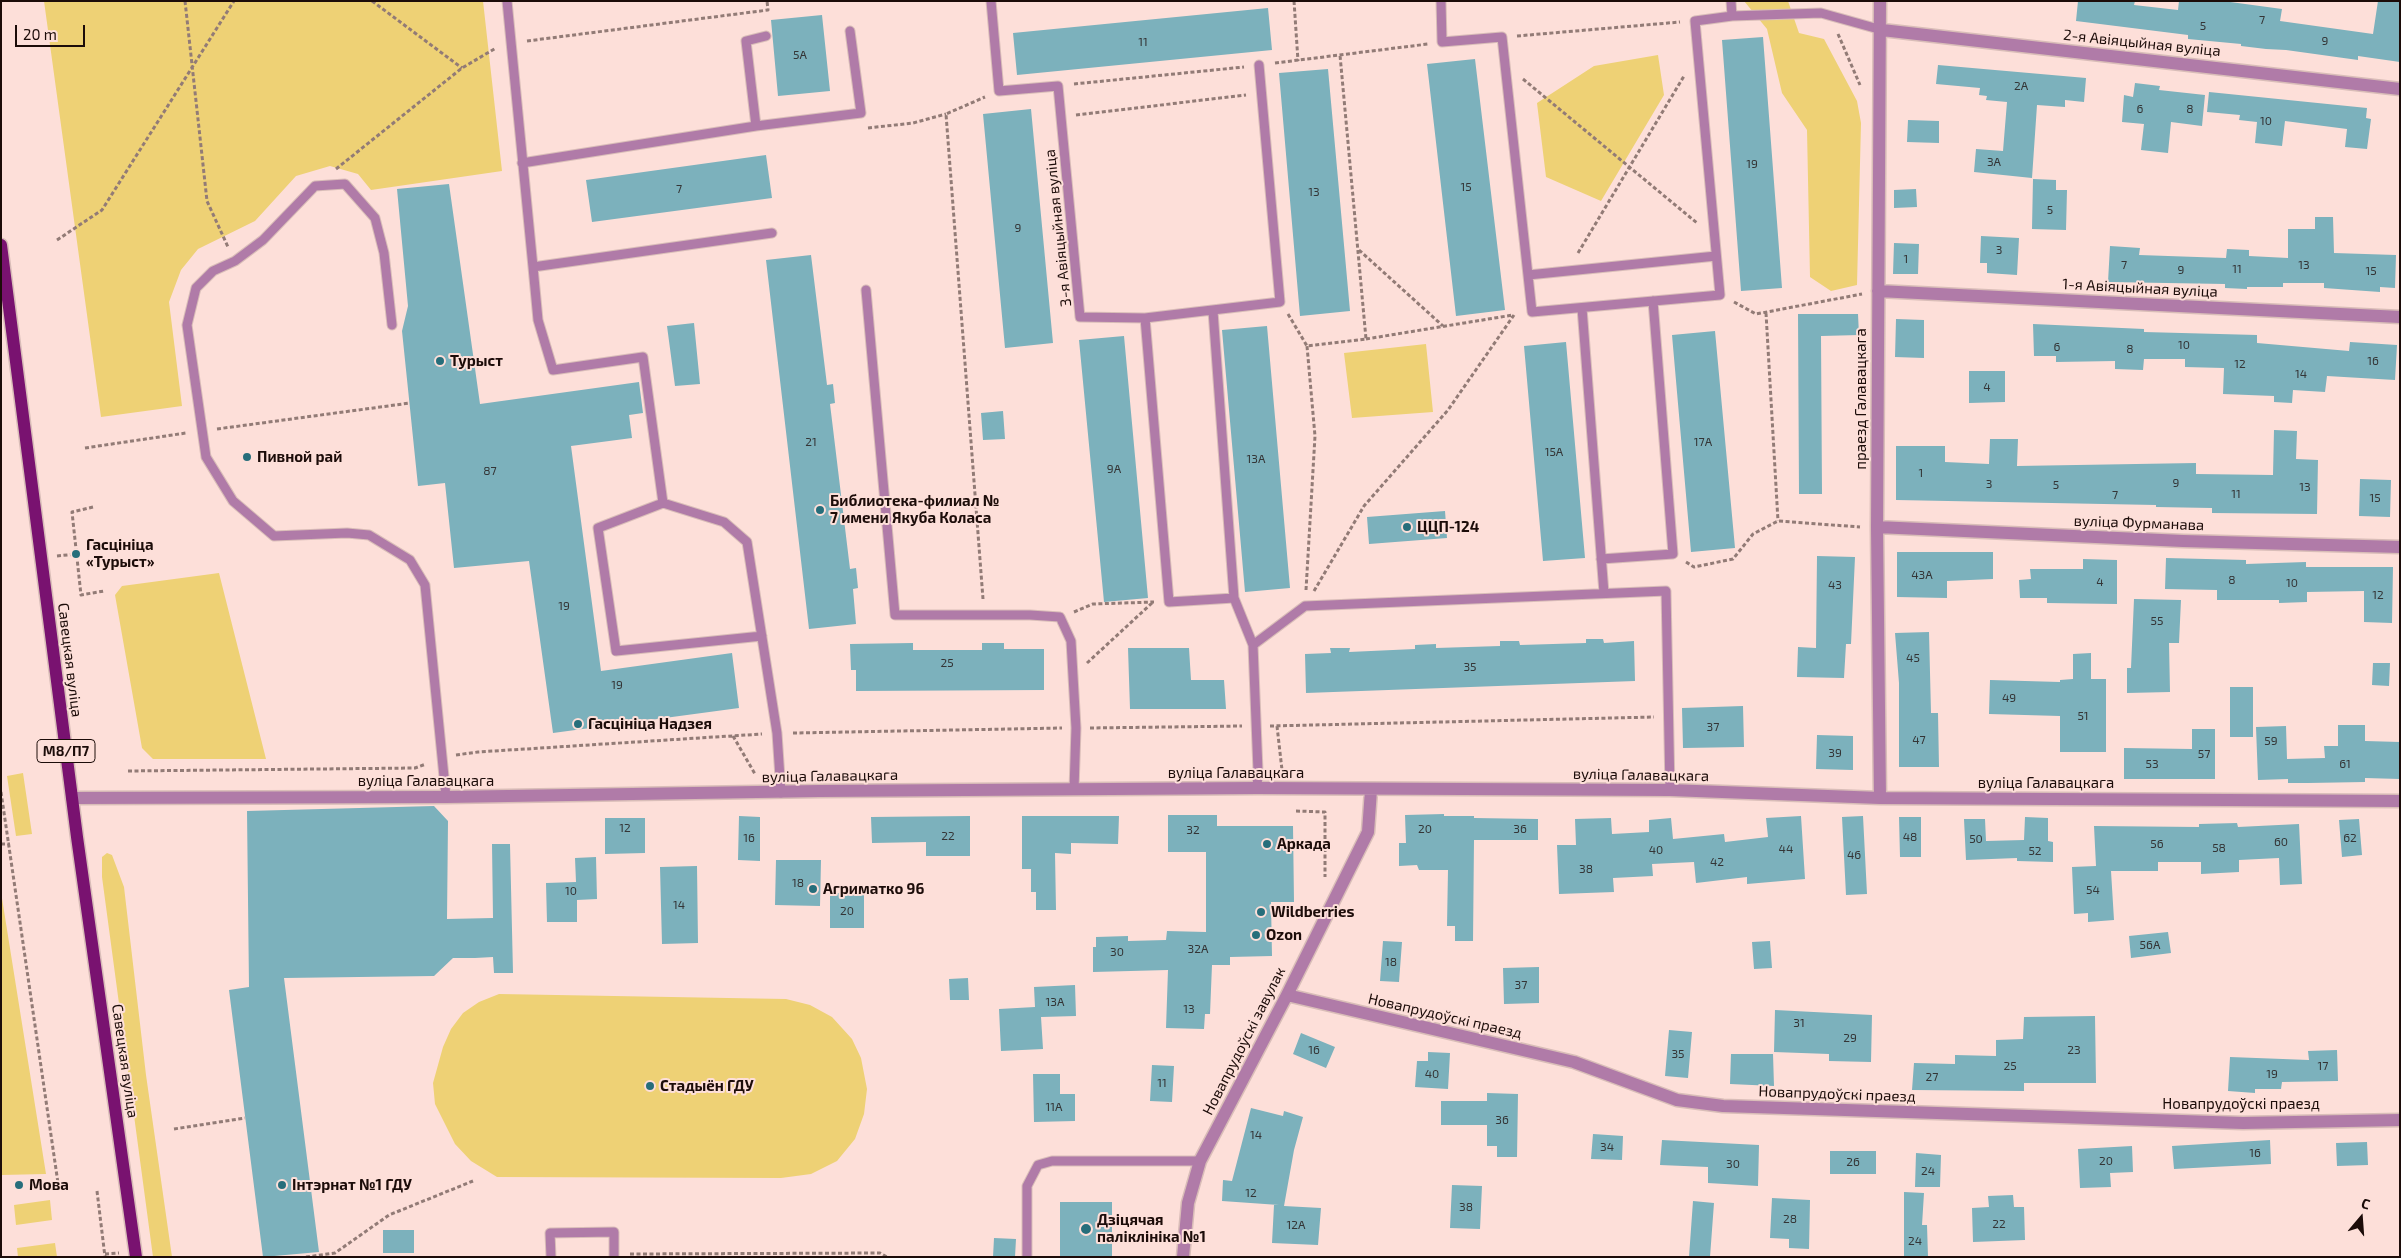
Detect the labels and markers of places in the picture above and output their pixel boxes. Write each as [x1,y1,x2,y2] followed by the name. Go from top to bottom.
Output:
[450,352,503,370] place label: Турыст
[434,355,446,367] marker: Турыст
[257,448,342,466] place label: Пивной рай
[241,451,253,463] marker: Пивной рай
[830,492,999,527] place label: Библиотека-филиал № 7 имени Якуба Коласа
[814,504,826,516] marker: Библиотека-филиал № 7 имени Якуба Коласа
[1417,518,1479,536] place label: ЦЦП-124
[1401,521,1413,533] marker: ЦЦП-124
[86,536,154,571] place label: Гасцініца «Турыст»
[70,548,82,560] marker: Гасцініца «Турыст»
[588,715,712,733] place label: Гасцініца Надзея
[572,718,584,730] marker: Гасцініца Надзея
[1277,835,1331,853] place label: Аркада
[1261,838,1273,850] marker: Аркада
[823,880,924,898] place label: Агриматко 96
[807,883,819,895] marker: Агриматко 96
[1271,903,1354,921] place label: Wildberries
[1255,906,1267,918] marker: Wildberries
[1266,926,1302,944] place label: Ozon
[1250,929,1262,941] marker: Ozon
[660,1077,754,1095] place label: Стадыён ГДУ
[644,1080,656,1092] marker: Стадыён ГДУ
[29,1176,69,1194] place label: Мова
[292,1176,412,1194] place label: Інтэрнат №1 ГДУ
[13,1179,25,1191] marker: Мова
[276,1179,288,1191] marker: Інтэрнат №1 ГДУ
[1097,1211,1206,1246] place label: Дзіцячая паліклініка №1
[1079,1222,1093,1236] marker: Дзіцячая паліклініка №1

